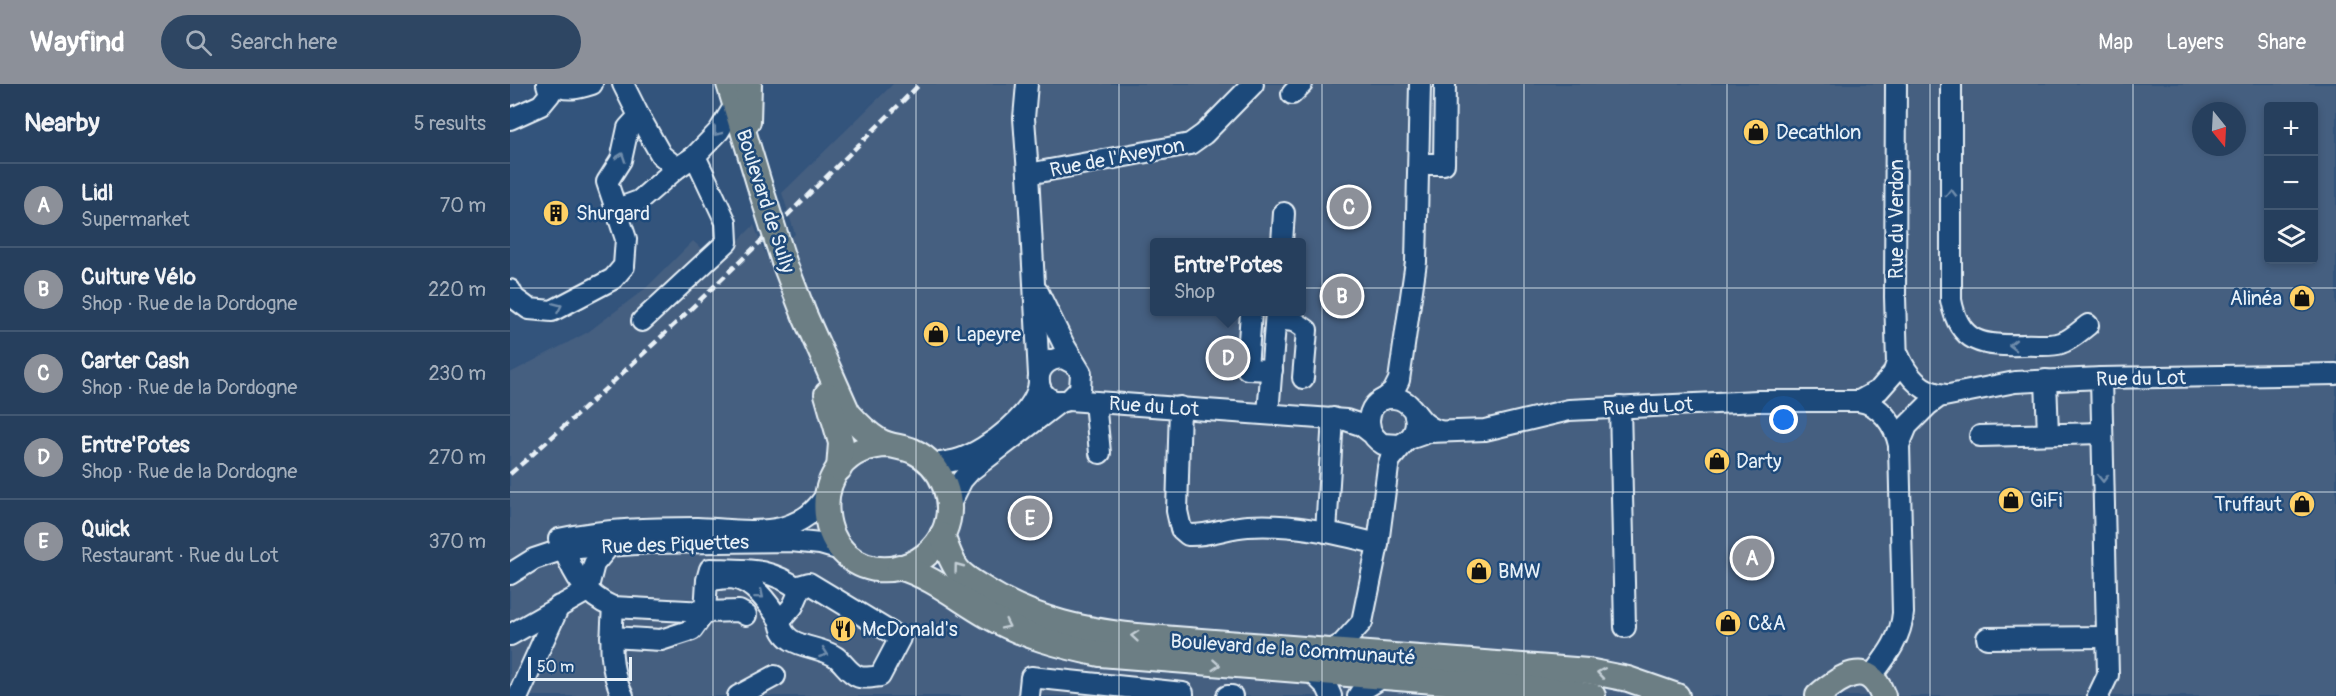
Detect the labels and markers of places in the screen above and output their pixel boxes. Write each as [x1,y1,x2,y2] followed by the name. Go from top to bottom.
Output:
[1741,117,1771,147] shop icon: Decathlon
[1776,120,1861,145] place label: Decathlon
[1330,184,1368,230] pin: C
[541,198,571,228] building icon: Shurgard
[576,201,650,226] place label: Shurgard
[1322,274,1362,318] pin: B
[2287,283,2317,313] shop icon: Alinéa
[2230,286,2282,311] place label: Alinéa
[921,319,951,349] shop icon: Lapeyre
[956,322,1021,347] place label: Lapeyre
[1208,336,1248,380] pin: D
[1702,446,1732,476] shop icon: Darty
[1736,449,1782,474] place label: Darty
[1996,485,2026,515] shop icon: GiFi
[2030,488,2062,513] place label: GiFi
[2287,489,2317,519] shop icon: Truffaut
[2214,492,2283,517] place label: Truffaut
[1010,496,1050,540] pin: E
[1732,536,1772,580] pin: A
[1464,556,1494,586] shop icon: BMW
[1498,559,1541,584] place label: BMW
[1713,608,1743,638] shop icon: C&A
[1748,611,1786,636] place label: C&A
[828,614,858,644] restaurant icon: McDonald's
[862,617,958,642] place label: McDonald's

